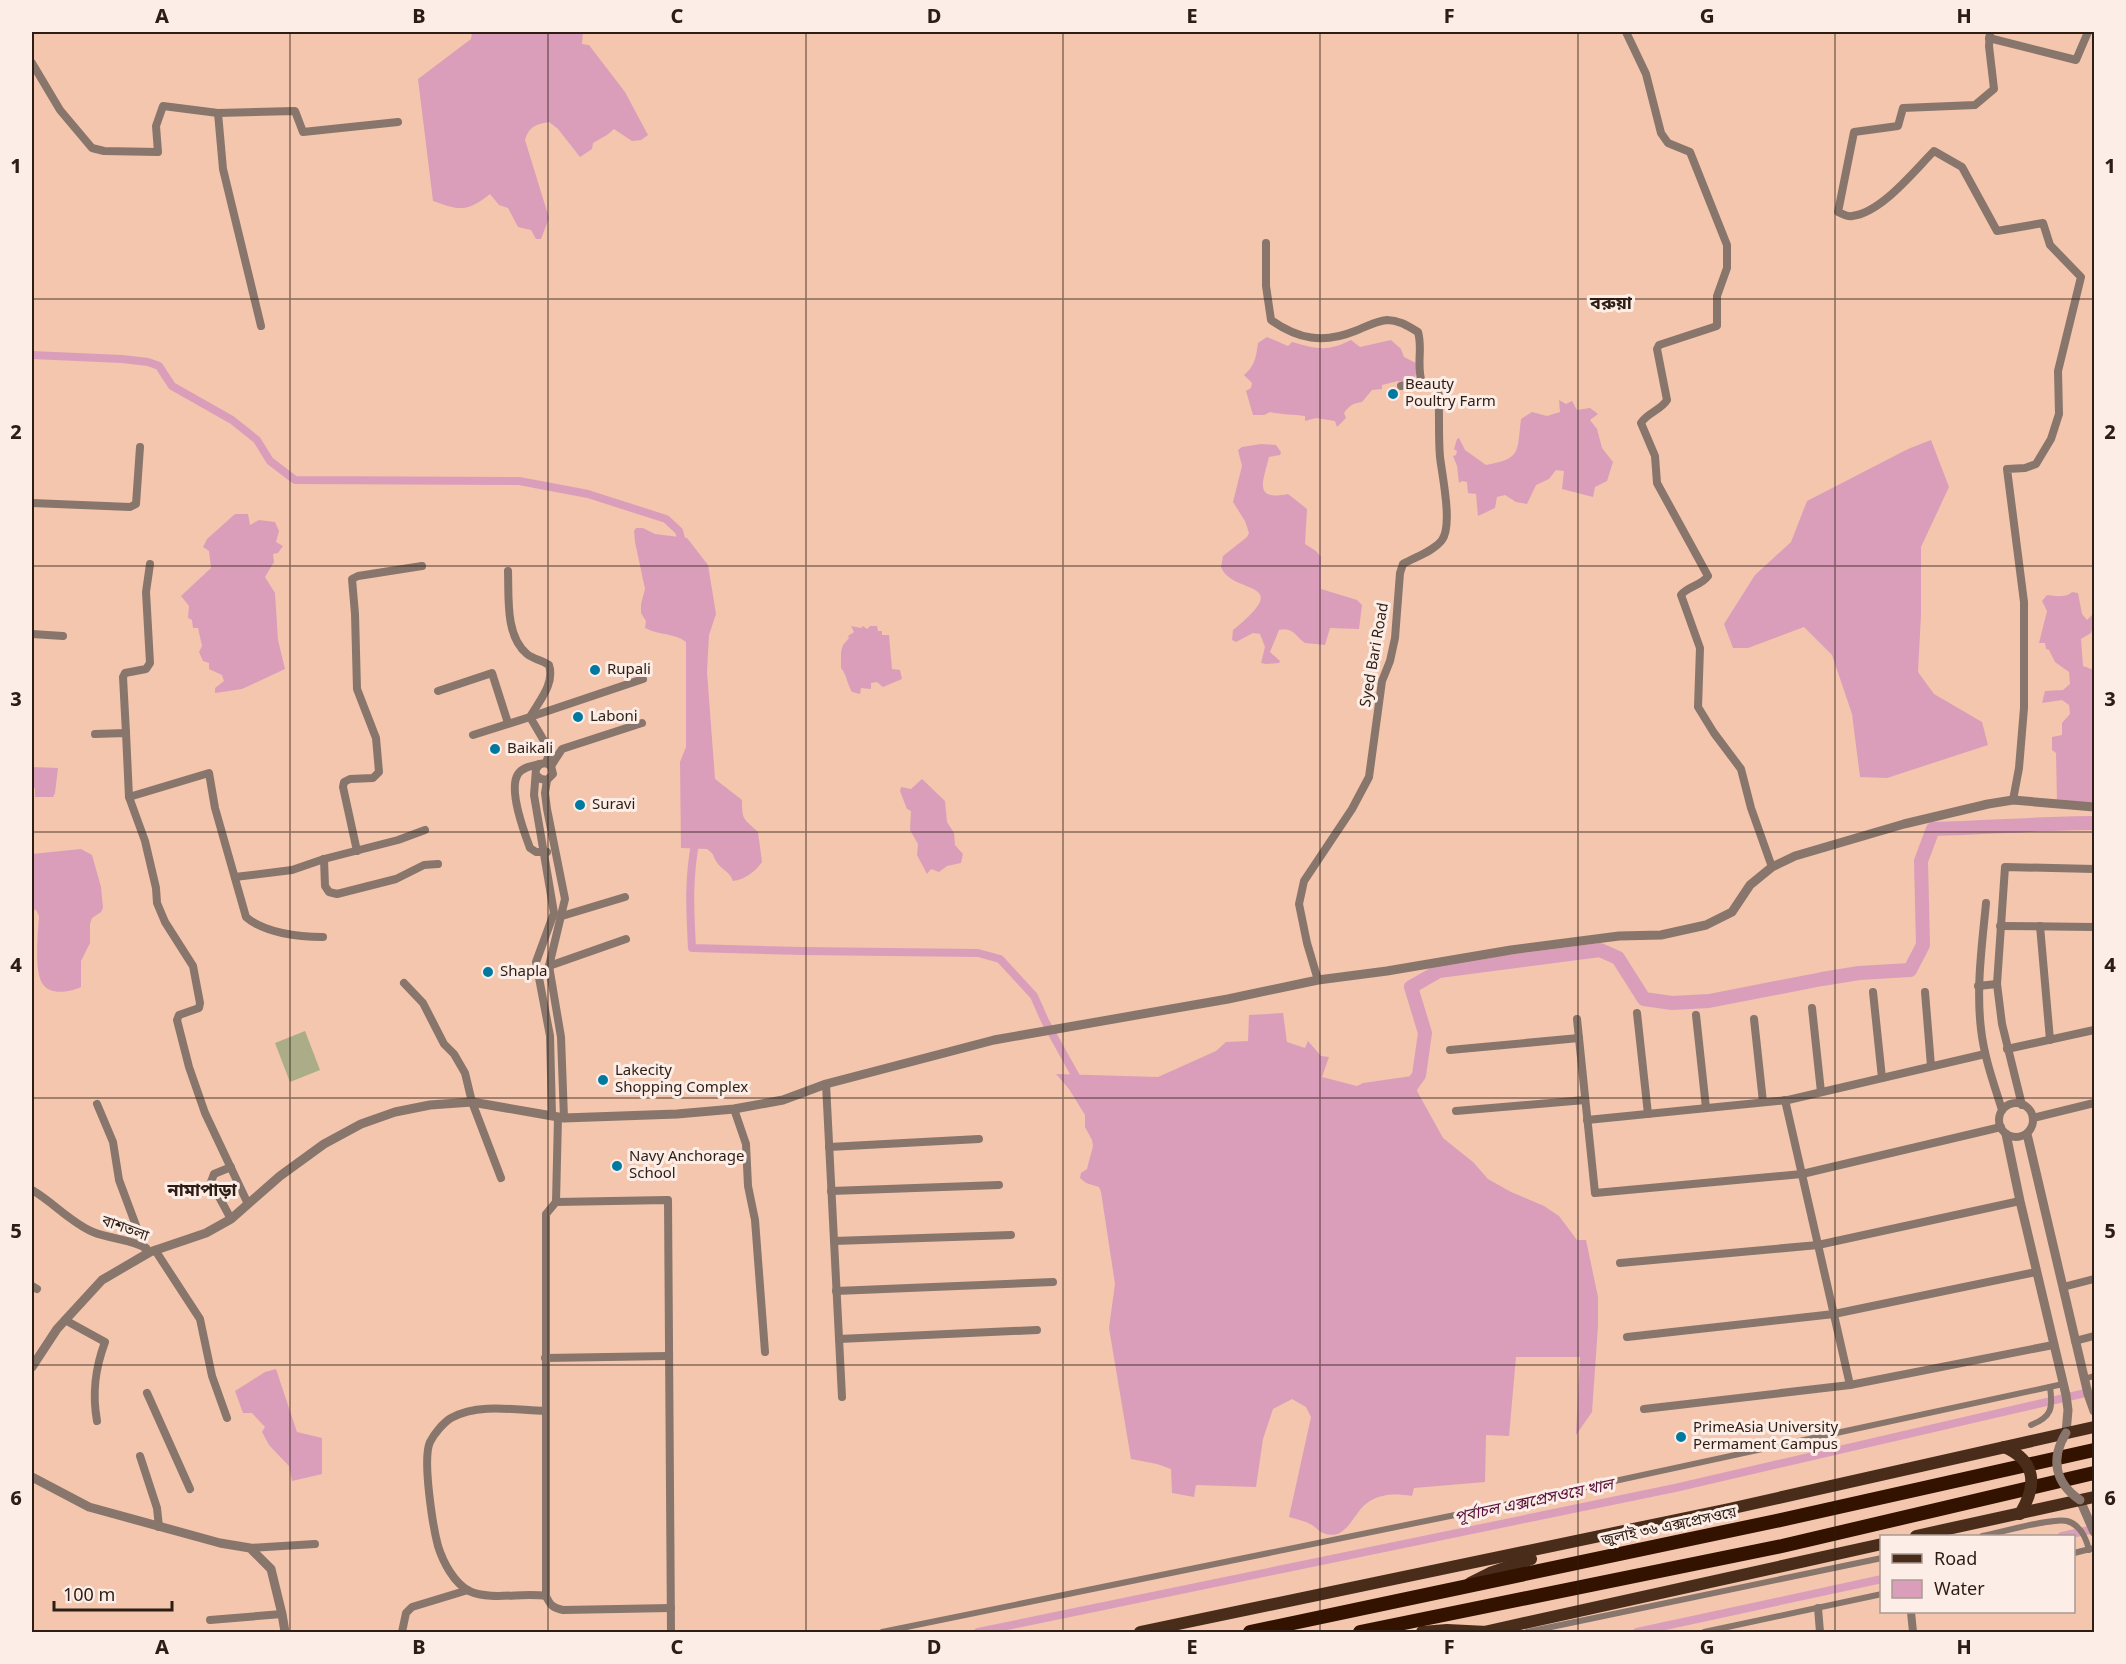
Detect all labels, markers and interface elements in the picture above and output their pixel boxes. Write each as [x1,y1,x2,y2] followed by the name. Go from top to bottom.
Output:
[155,5,169,31] text: A
[412,5,426,31] text: B
[671,5,684,31] text: C
[927,5,941,31] text: D
[1186,5,1198,31] text: E
[1444,5,1454,31] text: F
[1700,5,1714,31] text: G
[1956,5,1972,31] text: H
[10,155,22,181] text: 1
[2104,155,2116,181] text: 1
[1589,292,1633,316] district label: বরুয়া
[1405,375,1496,412] place label: Beauty Poultry Farm
[1386,387,1400,401] marker: Beauty Poultry Farm
[10,421,22,447] text: 2
[2104,421,2116,447] text: 2
[1356,601,1394,709] street label: Syed Bari Road
[607,660,651,680] place label: Rupali
[588,663,602,677] marker: Rupali
[10,688,22,714] text: 3
[2104,688,2116,714] text: 3
[590,707,638,727] place label: Laboni
[571,710,585,724] marker: Laboni
[507,739,553,759] place label: Baikali
[488,742,502,756] marker: Baikali
[592,795,635,815] place label: Suravi
[573,798,587,812] marker: Suravi
[10,954,22,980] text: 4
[2104,954,2116,980] text: 4
[500,962,547,982] place label: Shapla
[481,965,495,979] marker: Shapla
[615,1061,748,1098] place label: Lakecity Shopping Complex
[596,1073,610,1087] marker: Lakecity Shopping Complex
[629,1147,744,1184] place label: Navy Anchorage School
[610,1159,624,1173] marker: Navy Anchorage School
[166,1179,237,1203] district label: নামাপাড়া
[98,1211,152,1247] street label: বাশতলা
[10,1220,22,1246] text: 5
[2104,1220,2116,1246] text: 5
[1693,1418,1838,1455] place label: PrimeAsia University Permament Campus
[1674,1430,1688,1444] marker: PrimeAsia University Permament Campus
[1453,1474,1619,1530] water label: পূর্বাচল এক্সপ্রেসওয়ে খাল
[10,1487,22,1513] text: 6
[2104,1487,2116,1513] text: 6
[1598,1503,1739,1551] street label: জুলাই ৩৬ এক্সপ্রেসওয়ে
[1880,1535,2075,1613] legend
[1934,1548,1977,1572] text: Road
[54,1574,172,1612] scale bar
[1934,1578,1985,1602] text: Water
[63,1584,115,1608] text: 100 m
[155,1636,169,1662] text: A
[412,1636,426,1662] text: B
[671,1636,684,1662] text: C
[927,1636,941,1662] text: D
[1186,1636,1198,1662] text: E
[1444,1636,1454,1662] text: F
[1700,1636,1714,1662] text: G
[1956,1636,1972,1662] text: H

